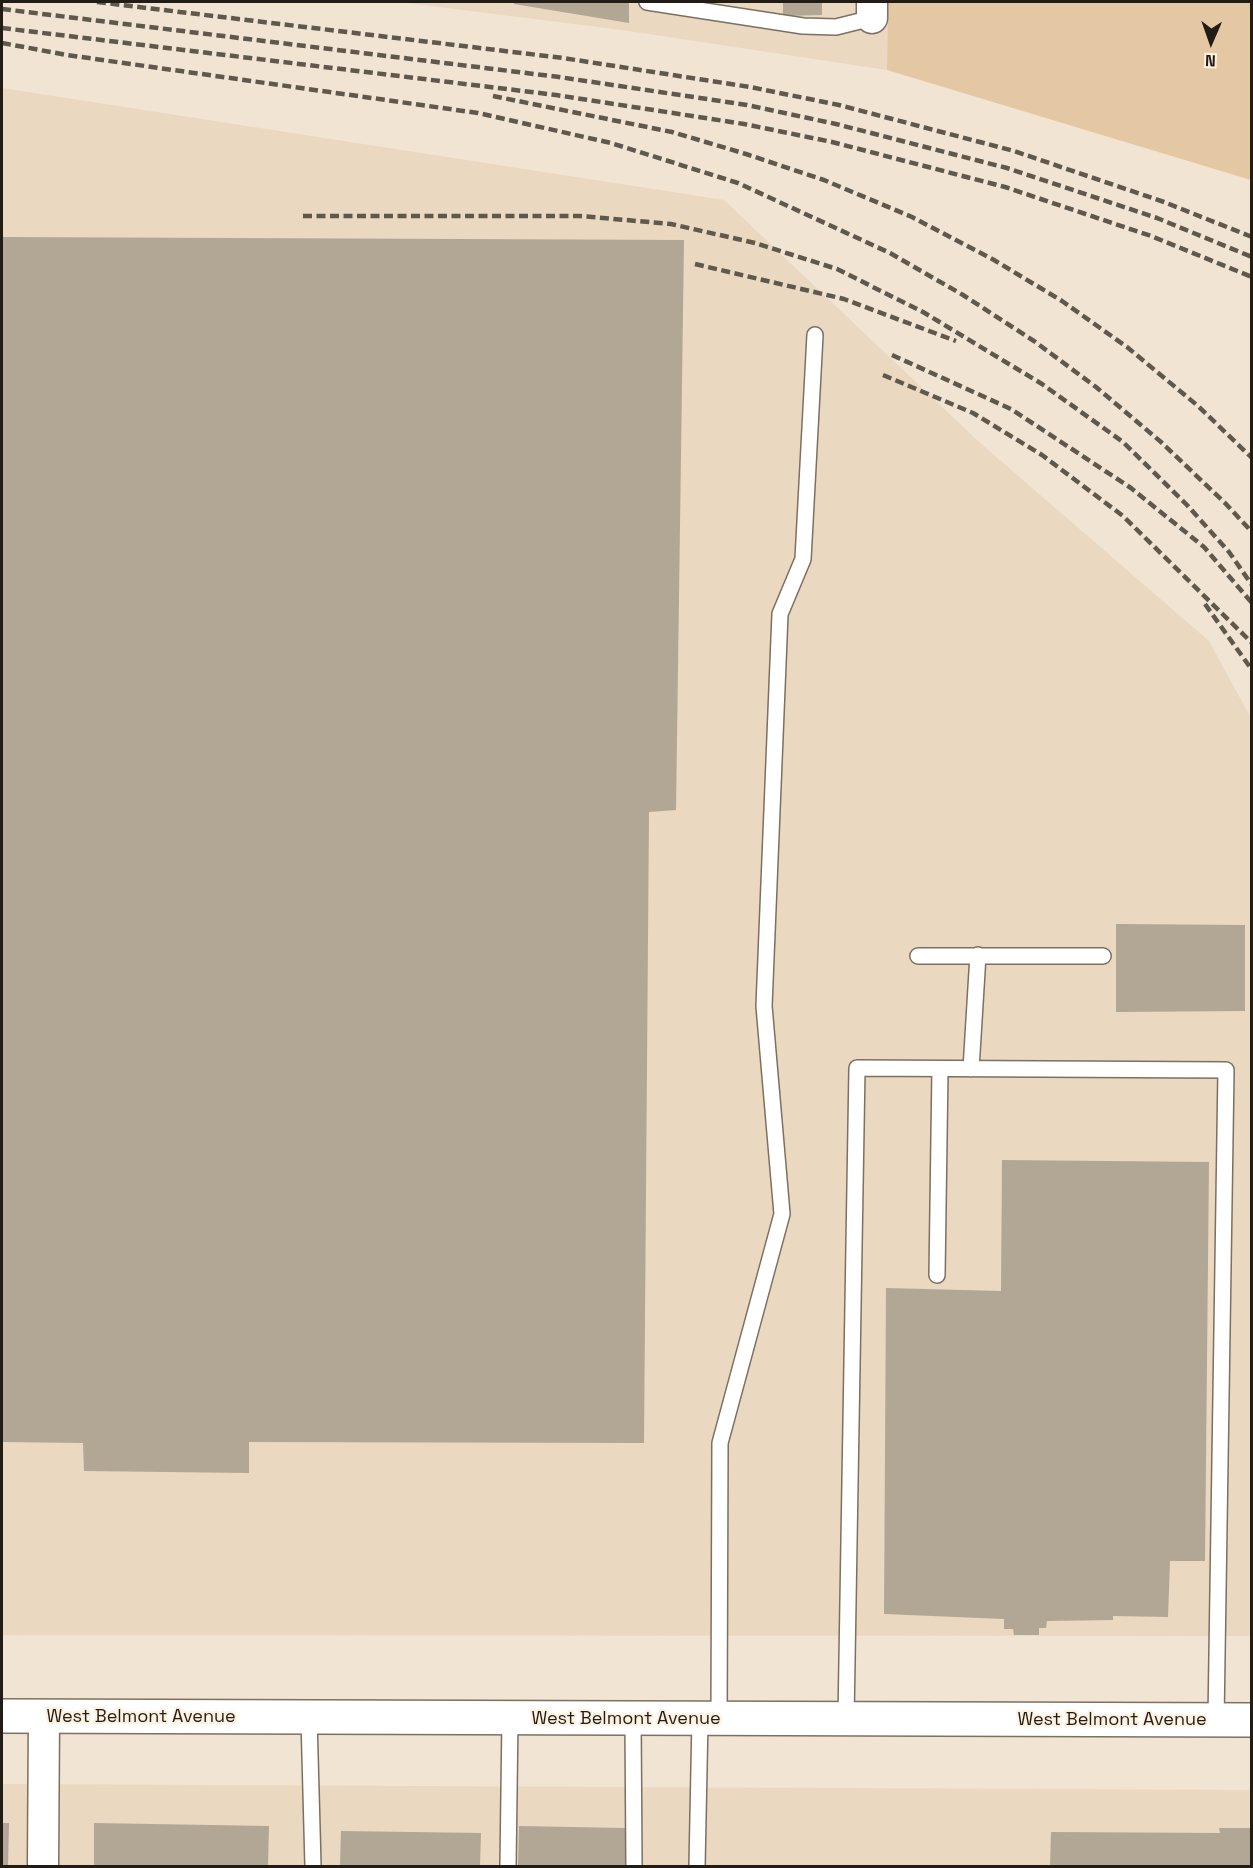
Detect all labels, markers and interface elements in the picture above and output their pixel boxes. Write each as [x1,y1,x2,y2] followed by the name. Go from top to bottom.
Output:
[1181,12,1241,72] north arrow
[1205,50,1216,71] text: N
[46,1706,236,1728] street label: West Belmont Avenue
[531,1708,721,1730] street label: West Belmont Avenue
[1017,1709,1207,1731] street label: West Belmont Avenue

